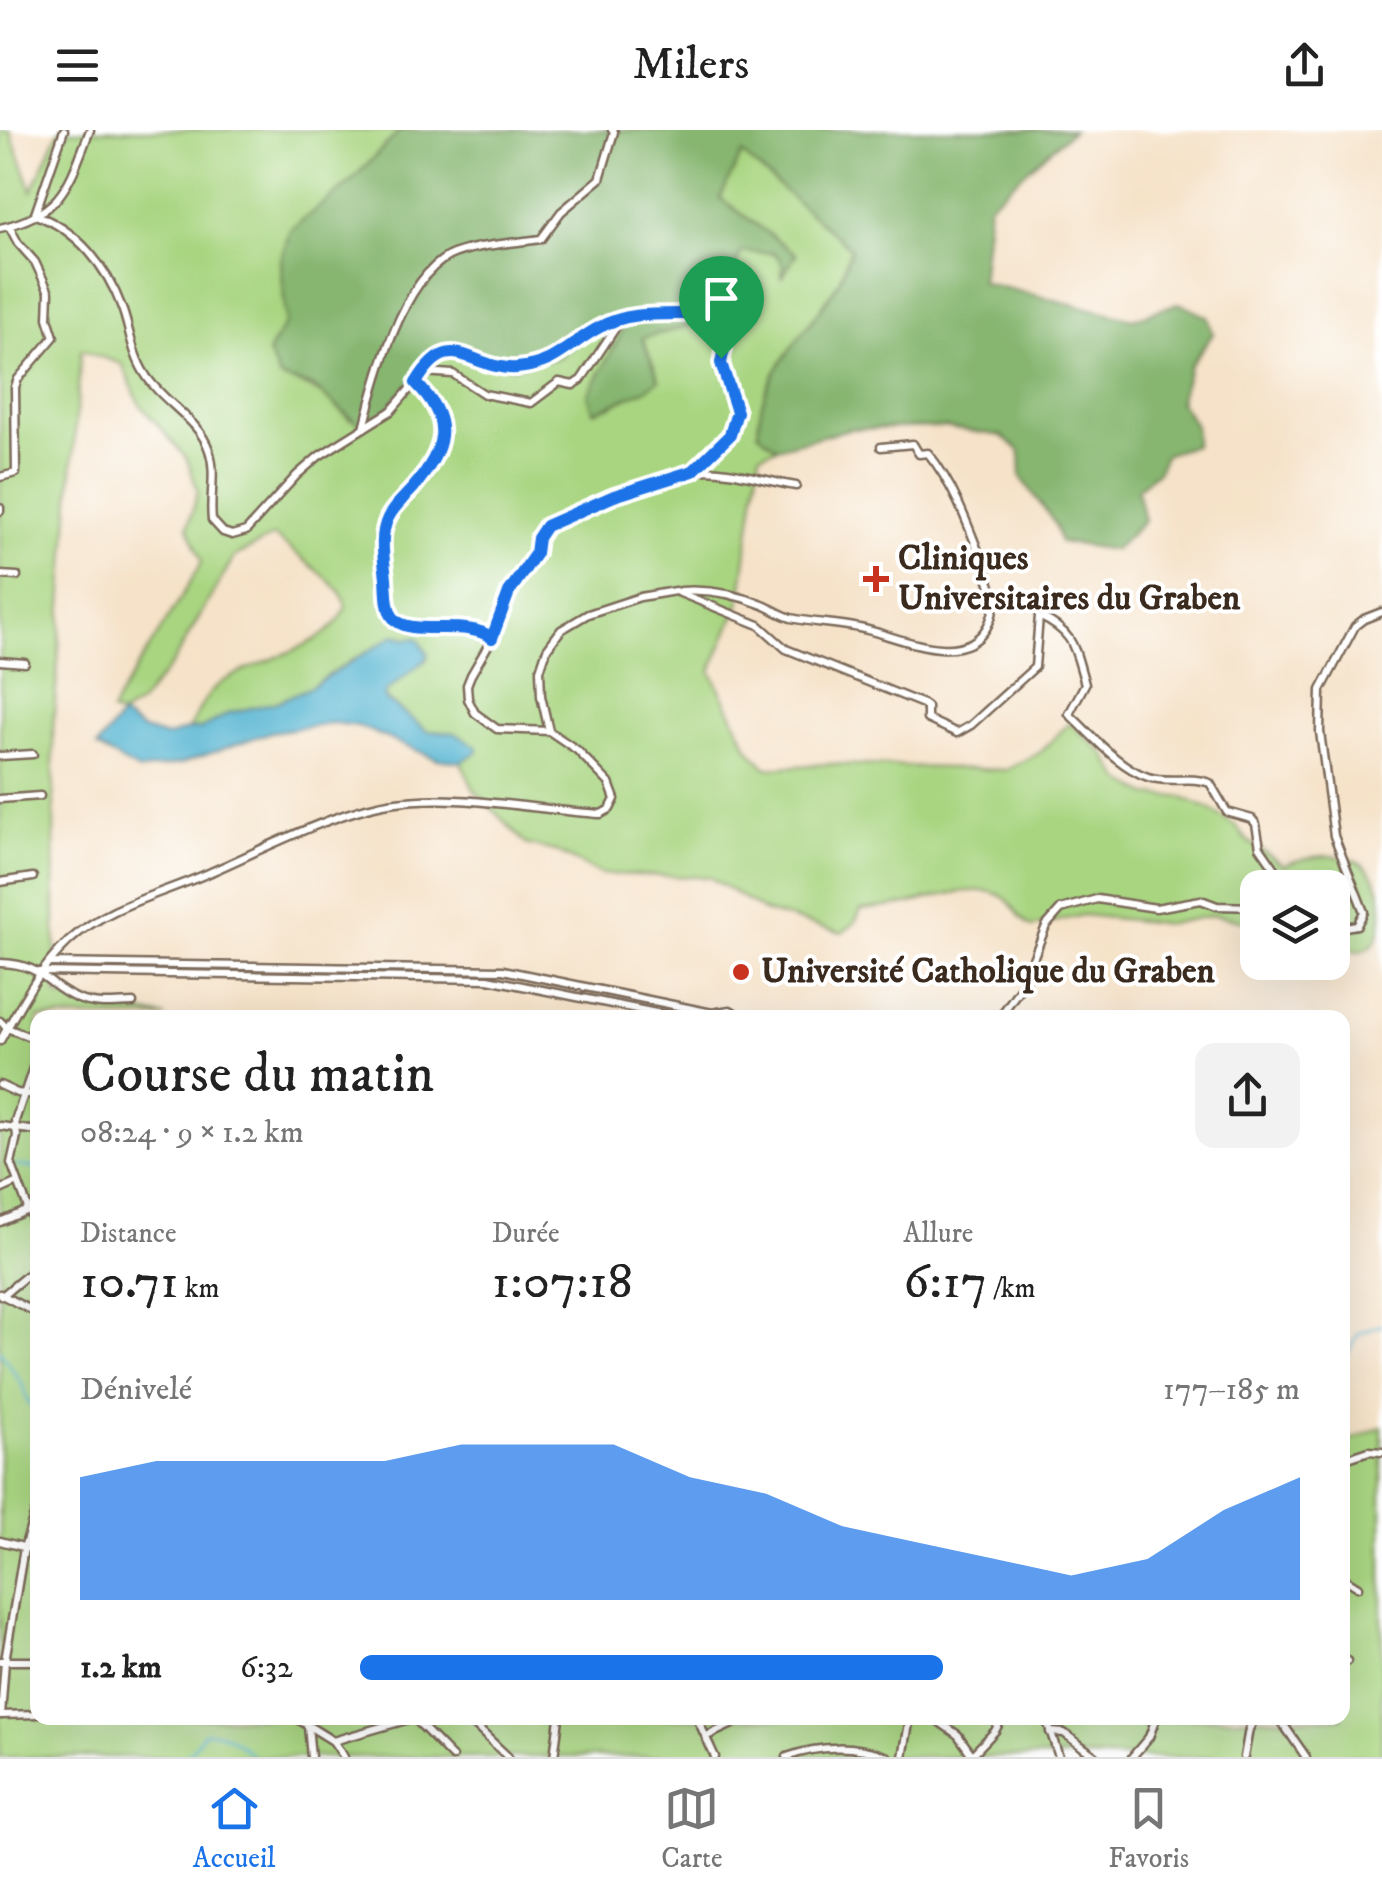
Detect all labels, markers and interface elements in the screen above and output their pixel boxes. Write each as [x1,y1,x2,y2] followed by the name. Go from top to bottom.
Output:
[633,37,749,93] text: Milers
[50,38,105,93] icon: menu
[1277,38,1332,93] icon: share
[679,256,764,359] pin
[694,271,749,326] icon: arrive
[898,537,1241,621] place label: Cliniques Universitaires du Graben
[863,566,889,592] marker: Cliniques Universitaires du Graben
[1240,870,1350,980] map controls
[1240,870,1350,980] button: layers
[761,950,1216,994] place label: Université Catholique du Graben
[730,961,752,983] marker: Université Catholique du Graben
[80,1041,434,1110] text: Course du matin
[1195,1043,1300,1148] button: share
[80,1113,304,1153] text: 08:24 · 9 × 1.2 km
[80,1216,176,1251] text: Distance
[492,1216,560,1251] text: Durée
[903,1216,973,1251] text: Allure
[80,1251,179,1314] text: 10.71
[492,1251,633,1314] text: 1:07:18
[903,1251,987,1314] text: 6:17
[179,1271,220,1306] text: km
[987,1271,1036,1306] text: /km
[80,1370,192,1410] text: Dénivelé
[1163,1370,1300,1410] text: 177–185 m
[80,1648,162,1688] text: 1.2 km
[240,1648,293,1688] text: 6:32
[193,1781,276,1876] tab: Accueil
[661,1781,723,1876] tab: Carte
[1108,1781,1189,1876] tab: Favoris

